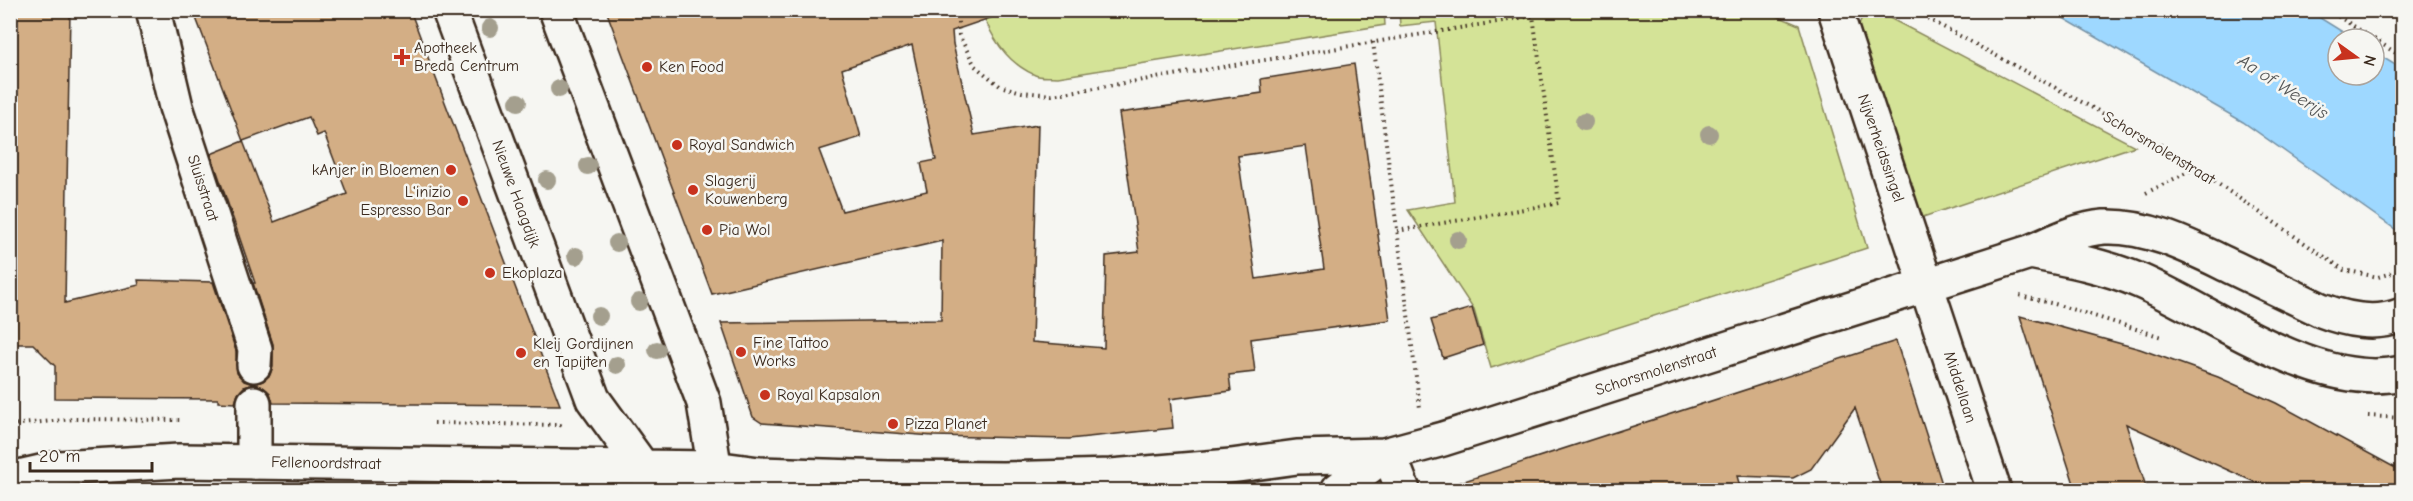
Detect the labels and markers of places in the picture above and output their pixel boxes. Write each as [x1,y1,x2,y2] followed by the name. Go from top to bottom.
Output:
[414,39,519,75] place label: Apotheek Breda Centrum
[395,50,409,64] marker: Apotheek Breda Centrum
[659,58,724,76] place label: Ken Food
[640,60,654,74] marker: Ken Food
[689,136,795,154] place label: Royal Sandwich
[670,138,684,152] marker: Royal Sandwich
[312,161,439,179] place label: kAnjer in Bloemen
[444,163,458,177] marker: kAnjer in Bloemen
[705,172,788,208] place label: Slagerij Kouwenberg
[361,183,452,219] place label: L'inizio Espresso Bar
[686,183,700,197] marker: Slagerij Kouwenberg
[456,194,470,208] marker: L'inizio Espresso Bar
[719,221,770,239] place label: Pia Wol
[700,223,714,237] marker: Pia Wol
[502,264,563,282] place label: Ekoplaza
[483,266,497,280] marker: Ekoplaza
[753,334,829,370] place label: Fine Tattoo Works
[533,335,634,371] place label: Kleij Gordijnen en Tapijten
[734,345,748,359] marker: Fine Tattoo Works
[514,346,528,360] marker: Kleij Gordijnen en Tapijten
[777,386,880,404] place label: Royal Kapsalon
[758,388,772,402] marker: Royal Kapsalon
[905,415,987,433] place label: Pizza Planet
[886,417,900,431] marker: Pizza Planet

